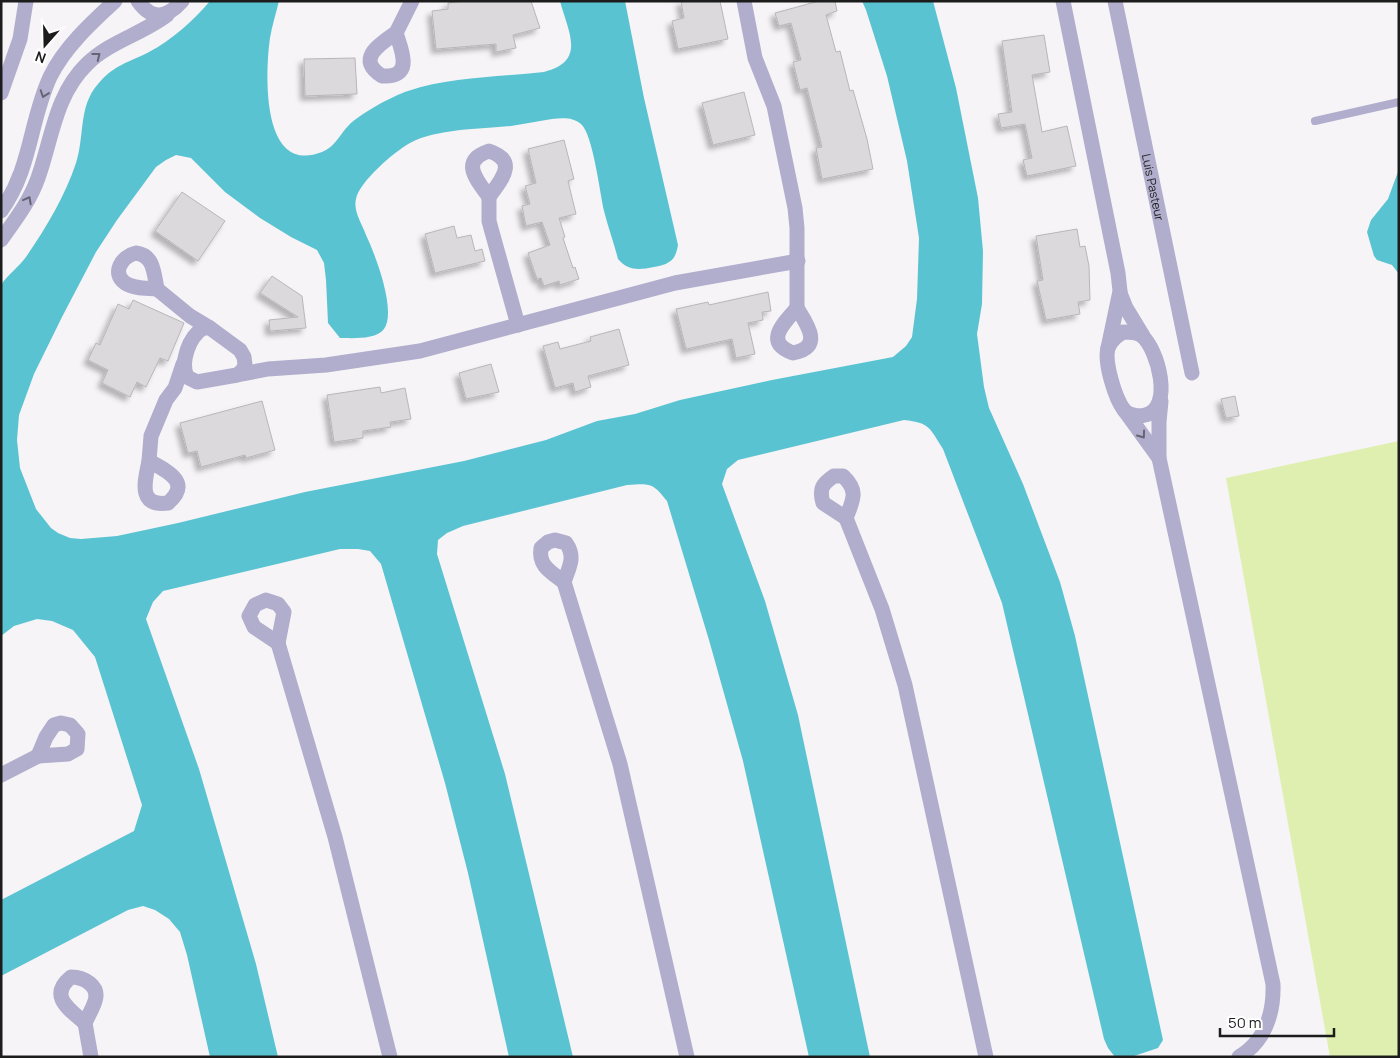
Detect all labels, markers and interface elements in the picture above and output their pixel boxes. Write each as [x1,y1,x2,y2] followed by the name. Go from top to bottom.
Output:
[20,20,70,70] north arrow
[32,47,48,68] text: N
[91,53,100,61] one-way arrow
[40,90,50,98] one-way arrow
[1138,152,1169,223] street label: Luis Pasteur
[22,196,32,205] one-way arrow
[1136,429,1145,439] one-way arrow
[1220,1006,1334,1038] scale bar
[1228,1012,1262,1033] text: 50 m

